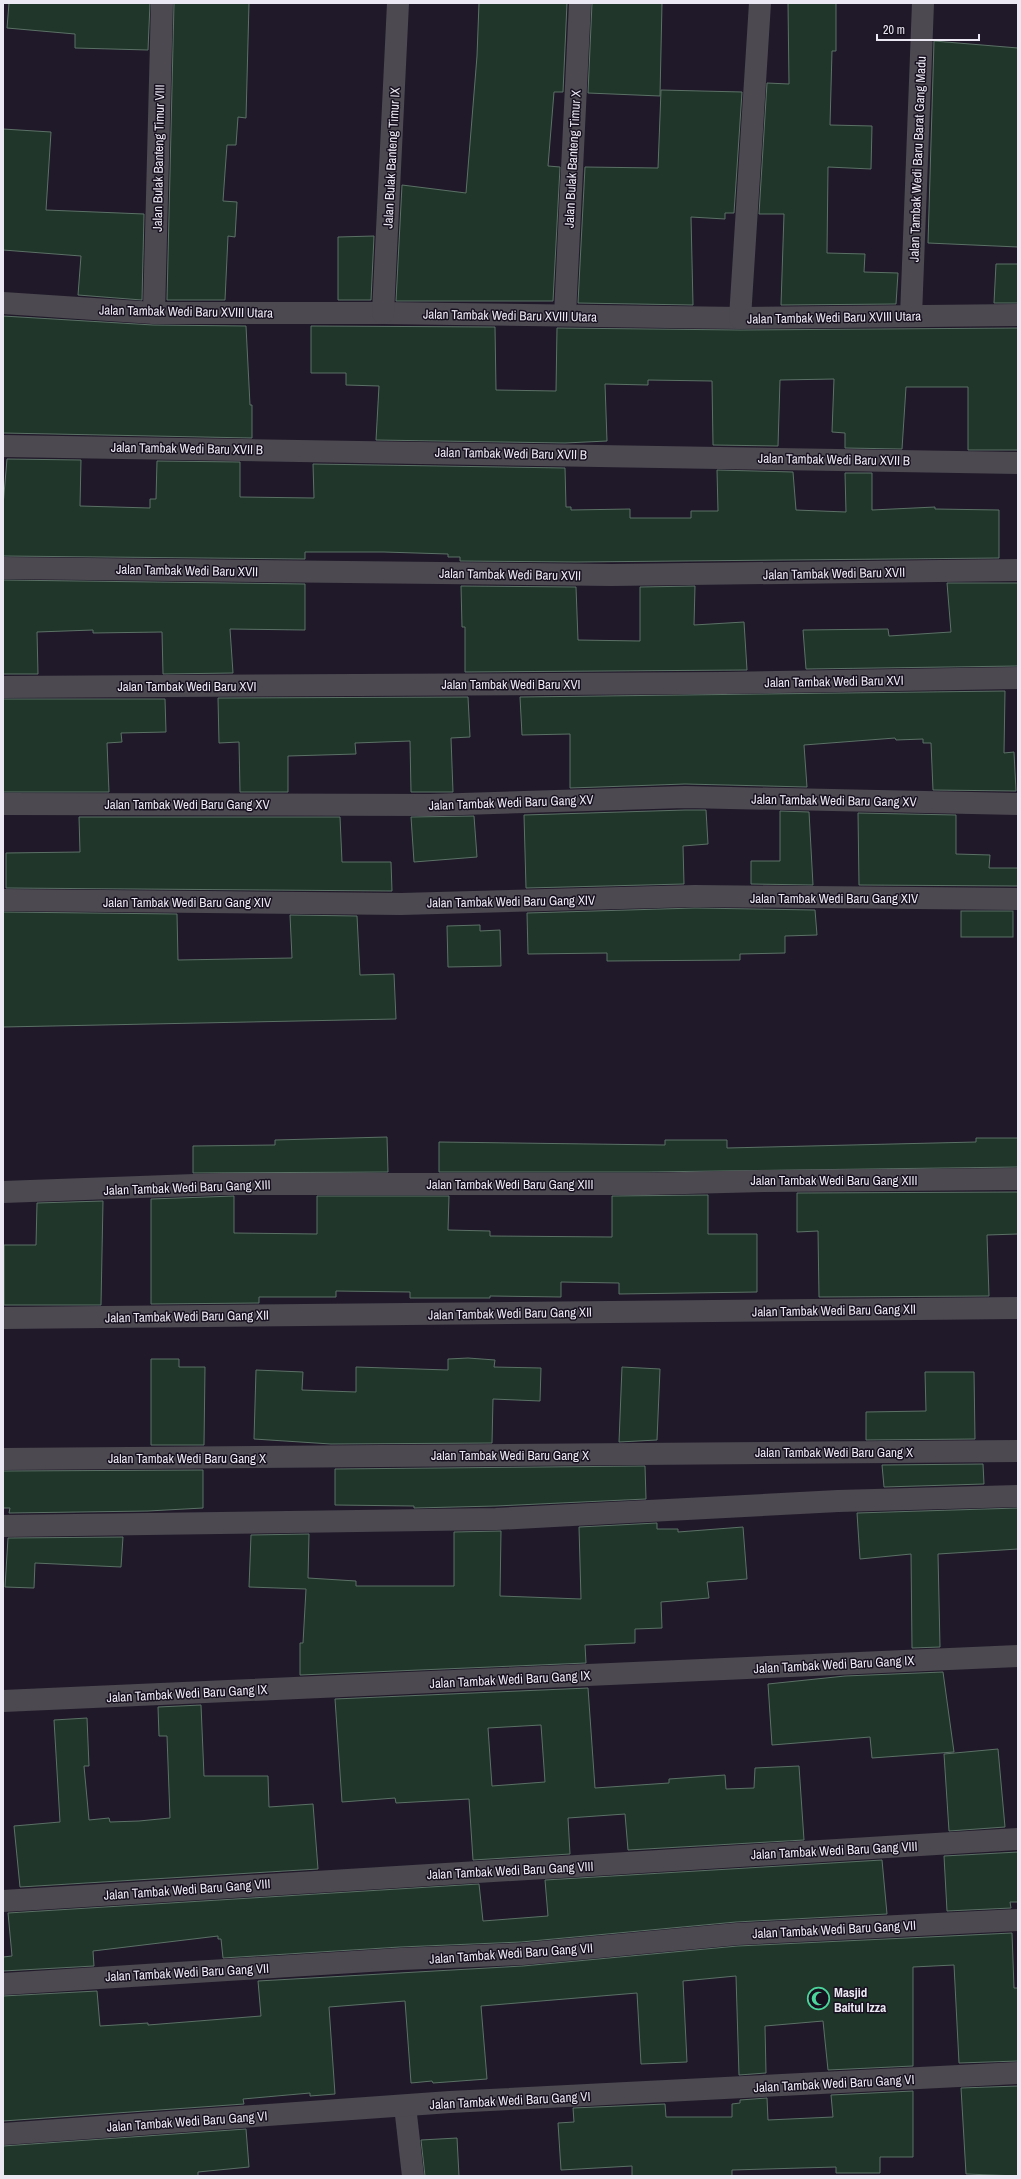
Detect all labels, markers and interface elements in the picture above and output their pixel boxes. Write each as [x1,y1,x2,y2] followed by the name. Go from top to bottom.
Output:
[877,16,979,42] scale bar
[883,22,905,38] text: 20 m
[905,56,930,262] street label: Jalan Tambak Wedi Baru Barat Gang Madu
[149,84,168,232] street label: Jalan Bulak Banteng Timur VIII
[379,86,404,229] street label: Jalan Bulak Banteng Timur IX
[560,89,585,229] street label: Jalan Bulak Banteng Timur X
[99,301,273,322] street label: Jalan Tambak Wedi Baru XVIII Utara
[423,305,597,326] street label: Jalan Tambak Wedi Baru XVIII Utara
[747,307,921,328] street label: Jalan Tambak Wedi Baru XVIII Utara
[111,439,263,458] street label: Jalan Tambak Wedi Baru XVII B
[435,444,587,463] street label: Jalan Tambak Wedi Baru XVII B
[758,450,910,469] street label: Jalan Tambak Wedi Baru XVII B
[116,561,258,580] street label: Jalan Tambak Wedi Baru XVII
[763,564,905,583] street label: Jalan Tambak Wedi Baru XVII
[439,565,581,584] street label: Jalan Tambak Wedi Baru XVII
[764,672,904,691] street label: Jalan Tambak Wedi Baru XVI
[441,676,581,693] street label: Jalan Tambak Wedi Baru XVI
[117,678,257,695] street label: Jalan Tambak Wedi Baru XVI
[428,791,594,814] street label: Jalan Tambak Wedi Baru Gang XV
[751,791,917,810] street label: Jalan Tambak Wedi Baru Gang XV
[104,796,270,813] street label: Jalan Tambak Wedi Baru Gang XV
[750,890,918,907] street label: Jalan Tambak Wedi Baru Gang XIV
[427,892,595,911] street label: Jalan Tambak Wedi Baru Gang XIV
[103,894,271,911] street label: Jalan Tambak Wedi Baru Gang XIV
[751,1172,918,1189] street label: Jalan Tambak Wedi Baru Gang XIII
[103,1176,271,1199] street label: Jalan Tambak Wedi Baru Gang XIII
[427,1176,594,1193] street label: Jalan Tambak Wedi Baru Gang XIII
[752,1301,916,1320] street label: Jalan Tambak Wedi Baru Gang XII
[428,1304,592,1323] street label: Jalan Tambak Wedi Baru Gang XII
[105,1307,269,1326] street label: Jalan Tambak Wedi Baru Gang XII
[755,1444,914,1461] street label: Jalan Tambak Wedi Baru Gang X
[431,1447,590,1464] street label: Jalan Tambak Wedi Baru Gang X
[108,1450,267,1467] street label: Jalan Tambak Wedi Baru Gang X
[753,1652,916,1677] street label: Jalan Tambak Wedi Baru Gang IX
[429,1667,592,1692] street label: Jalan Tambak Wedi Baru Gang IX
[106,1681,269,1706] street label: Jalan Tambak Wedi Baru Gang IX
[750,1838,918,1863] street label: Jalan Tambak Wedi Baru Gang VIII
[426,1858,594,1883] street label: Jalan Tambak Wedi Baru Gang VIII
[103,1875,271,1904] street label: Jalan Tambak Wedi Baru Gang VIII
[752,1917,916,1942] street label: Jalan Tambak Wedi Baru Gang VII
[429,1939,593,1968] street label: Jalan Tambak Wedi Baru Gang VII
[105,1960,269,1985] street label: Jalan Tambak Wedi Baru Gang VII
[834,1984,886,2016] place label: Masjid Baitul Izza
[805,1986,831,2012] mosque icon: Masjid Baitul Izza
[753,2071,915,2096] street label: Jalan Tambak Wedi Baru Gang VI
[429,2088,591,2113] street label: Jalan Tambak Wedi Baru Gang VI
[106,2107,268,2136] street label: Jalan Tambak Wedi Baru Gang VI

